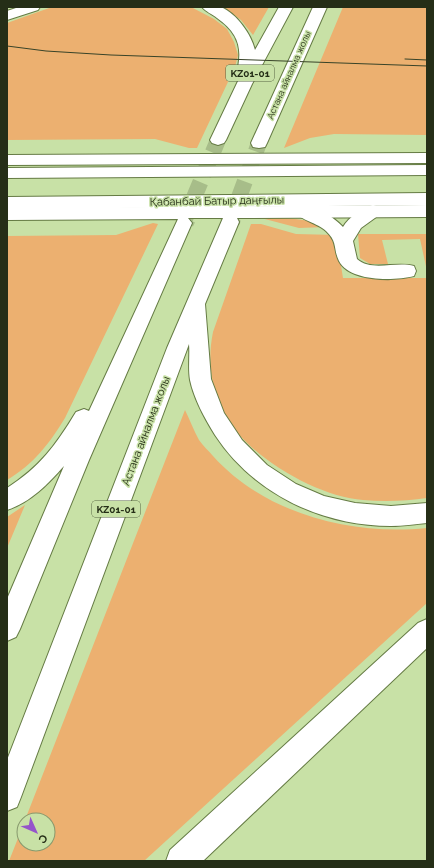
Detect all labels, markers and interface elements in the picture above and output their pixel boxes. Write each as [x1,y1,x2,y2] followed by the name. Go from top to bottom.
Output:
[265,29,313,121] street label: Астана айналма жолы
[226,65,274,81] road number: KZ01-01
[150,193,284,209] street label: Қабанбай Батыр даңғылы
[119,374,173,488] street label: Астана айналма жолы
[92,501,140,517] road number: KZ01-01
[16,812,56,852] north arrow
[35,831,50,846] text: С

